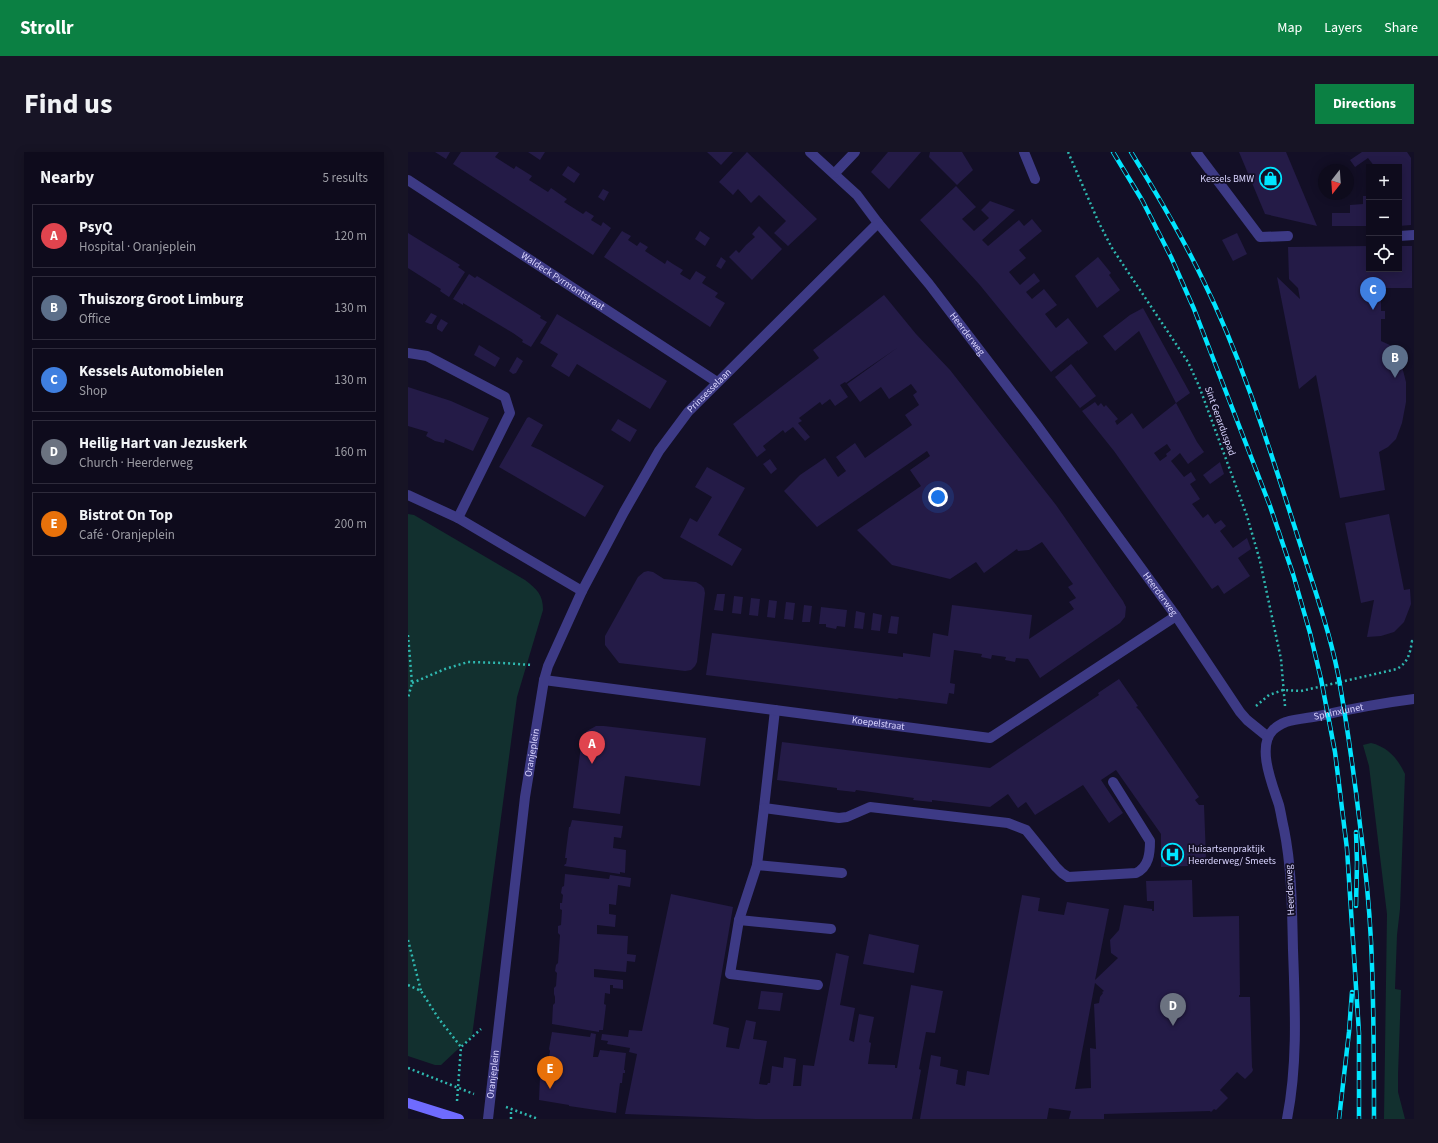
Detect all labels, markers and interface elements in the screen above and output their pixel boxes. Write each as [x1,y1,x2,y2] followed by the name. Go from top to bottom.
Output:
[20,15,74,42] text: Strollr
[1277,18,1302,38] text: Map
[1324,18,1362,38] text: Layers
[1384,18,1418,38] text: Share
[24,84,112,124] text: Find us
[1315,84,1414,124] button: Directions
[1318,164,1354,200] north arrow
[1366,164,1402,272] map controls
[1366,164,1402,200] button: +
[40,166,94,190] text: Nearby
[1257,166,1283,192] shop icon: Kessels BMW
[323,169,368,187] text: 5 results
[1200,172,1254,186] place label: Kessels BMW
[1366,200,1402,236] button: −
[79,217,113,238] text: PsyQ
[50,227,58,245] text: A
[334,227,367,245] text: 120 m
[1366,236,1402,272] button: locate
[79,238,196,256] text: Hospital · Oranjeplein
[518,249,608,314] street label: Waldeck Pyrmontstraat
[1360,277,1386,310] pin: C
[79,289,243,310] text: Thuiszorg Groot Limburg
[50,299,58,317] text: B
[334,299,367,317] text: 130 m
[946,309,988,358] street label: Heerderweg
[79,310,110,328] text: Office
[1382,345,1408,378] pin: B
[79,361,224,382] text: Kessels Automobielen
[684,365,735,416] street label: Prinsesselaan
[50,371,58,389] text: C
[334,371,367,389] text: 130 m
[79,382,107,400] text: Shop
[1201,384,1239,458] street label: Sint Gerarduspad
[79,433,247,454] text: Heilig Hart van Jezuskerk
[50,443,58,461] text: D
[334,443,367,461] text: 160 m
[79,454,193,472] text: Church · Heerderweg
[928,487,948,507] your location
[79,505,173,526] text: Bistrot On Top
[50,515,58,533] text: E
[334,515,367,533] text: 200 m
[79,526,175,544] text: Café · Oranjeplein
[1139,569,1181,619] street label: Heerderweg
[1313,700,1365,724] street label: Sphinxlunet
[851,713,906,734] street label: Koepelstraat
[521,727,543,778] street label: Oranjeplein
[579,731,605,764] pin: A
[1160,842,1186,868] hospital icon: Huisartsenpraktijk Heerderweg/ Smeets
[1188,842,1276,868] place label: Huisartsenpraktijk Heerderweg/ Smeets
[1282,864,1298,916] street label: Heerderweg
[1160,993,1186,1026] pin: D
[483,1049,503,1099] street label: Oranjeplein
[537,1056,563,1089] pin: E

